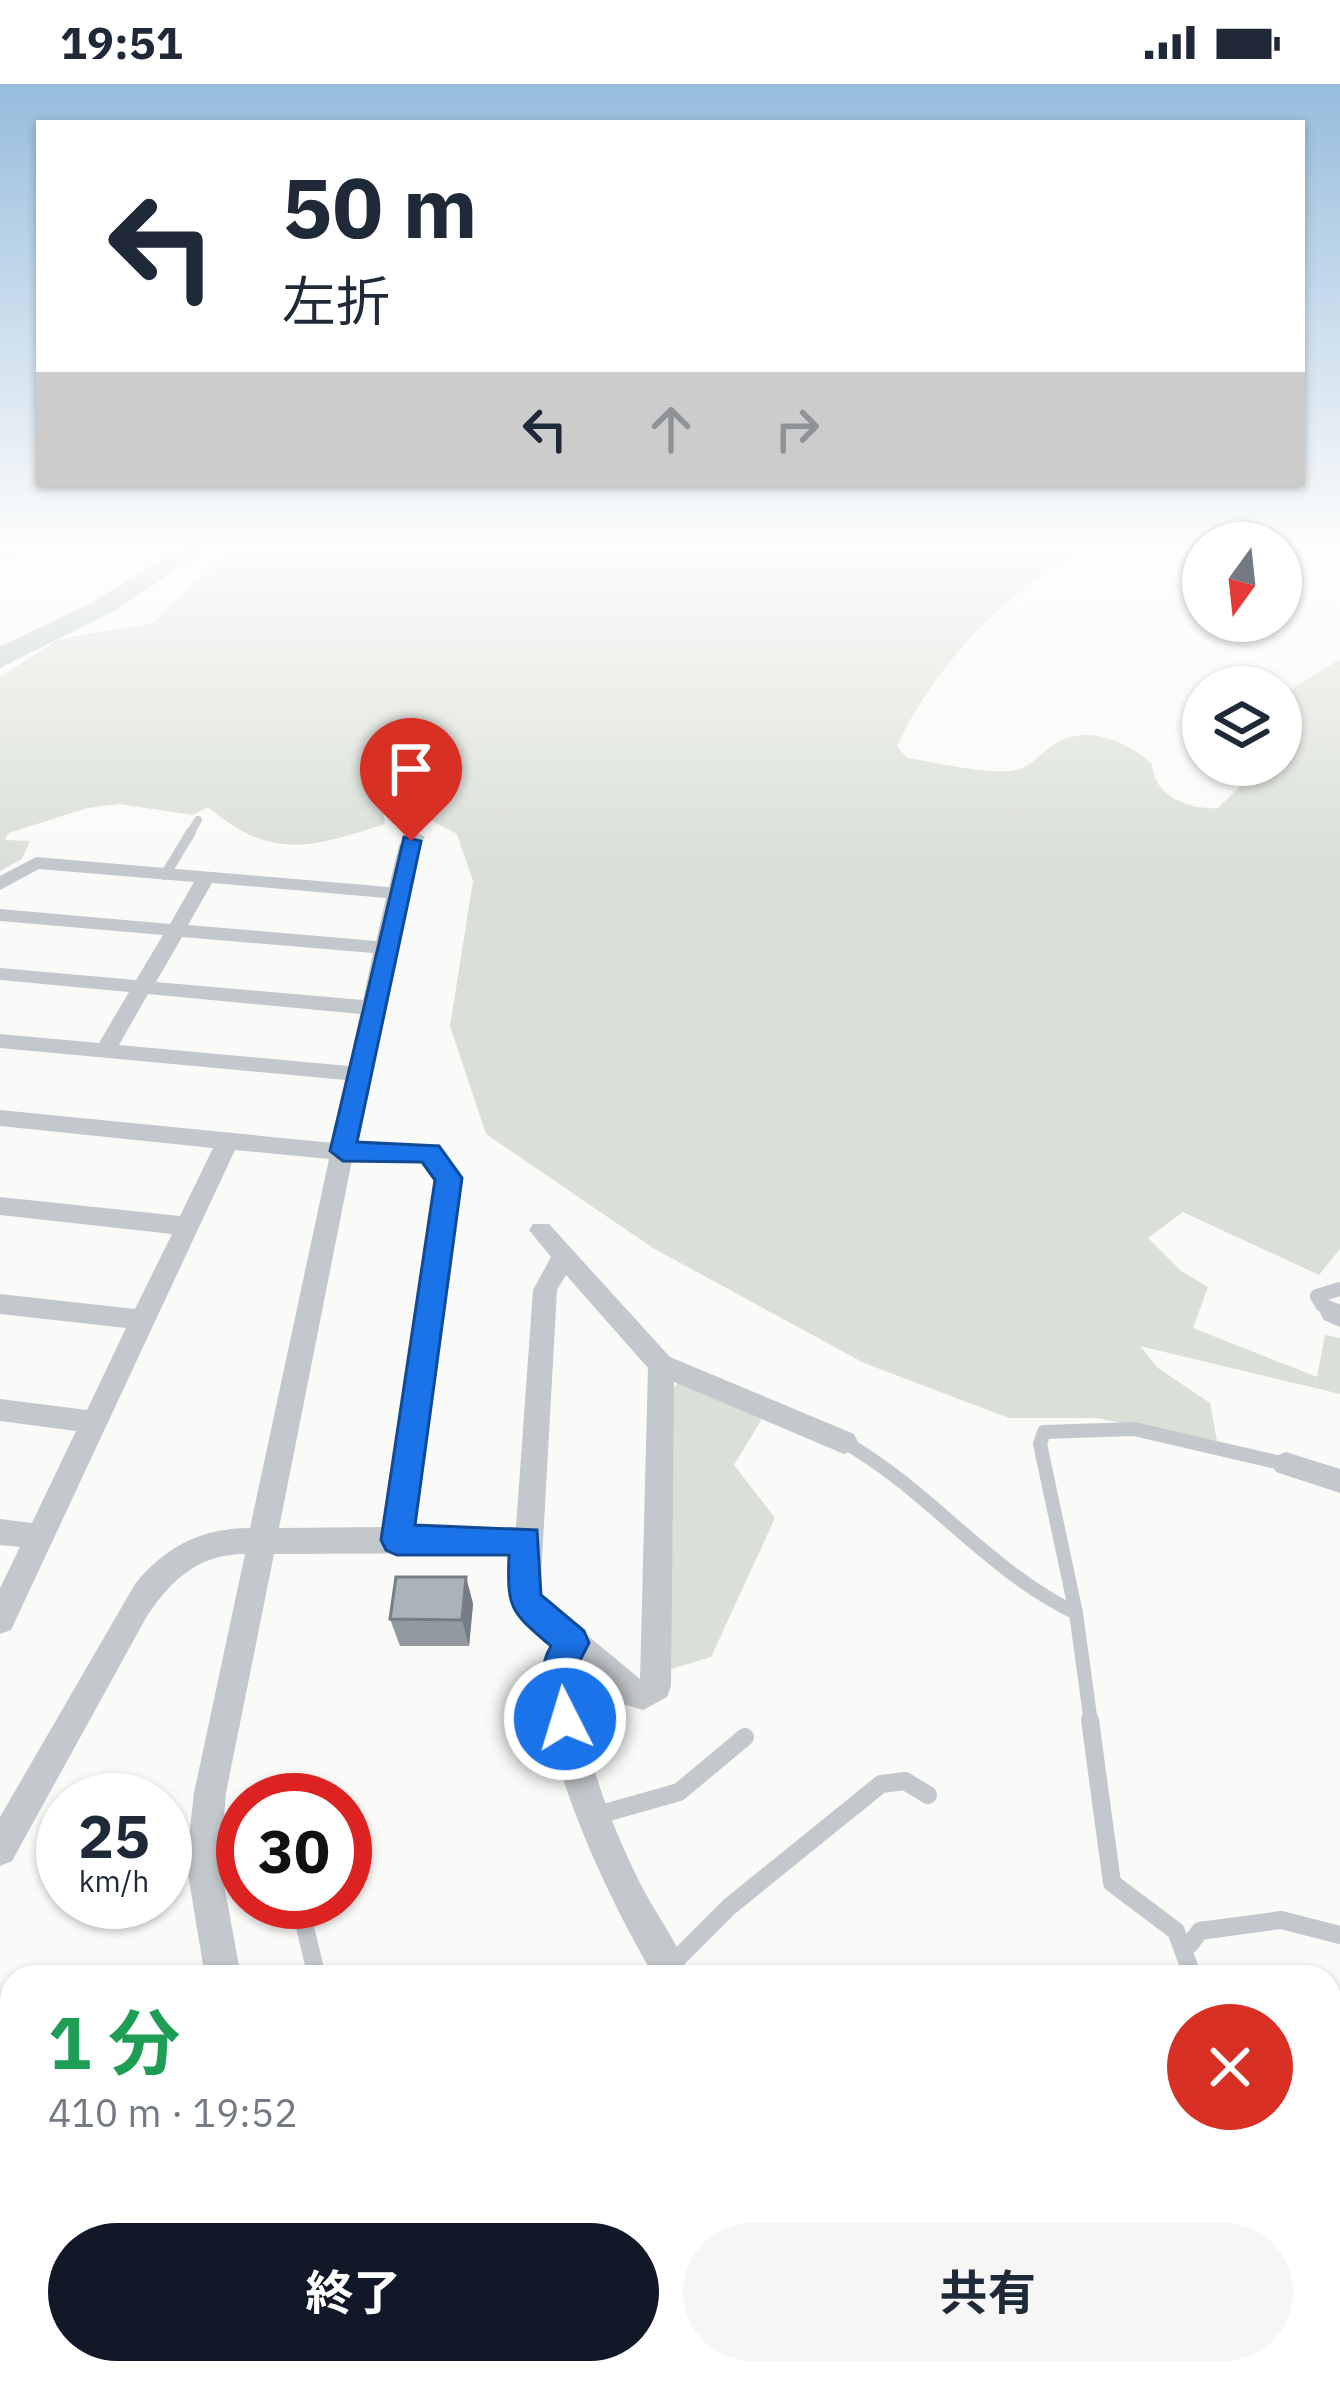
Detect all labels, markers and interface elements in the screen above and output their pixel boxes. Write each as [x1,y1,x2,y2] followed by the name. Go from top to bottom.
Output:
[60,13,183,71] text: 19:51
[282,152,478,261] text: 50 m
[84,168,240,324] icon: left
[282,266,390,336] text: 左折
[512,396,578,462] icon: left
[638,396,704,462] icon: ahead
[764,396,830,462] icon: right
[1182,522,1302,642] north arrow
[1182,522,1302,786] map controls
[1182,666,1302,786] button: layers
[360,718,462,841] pin
[378,736,444,802] icon: arrive
[502,1656,628,1782] position arrow
[216,1773,372,1929] speed limit sign: 30
[78,1796,150,1875] text: 25
[79,1861,149,1900] text: km/h
[48,1995,180,2089] text: 1 分
[1167,2004,1293,2130] button: close
[48,2087,298,2138] text: 410 m · 19:52
[48,2223,659,2361] button: 終了
[683,2223,1293,2361] button: 共有

